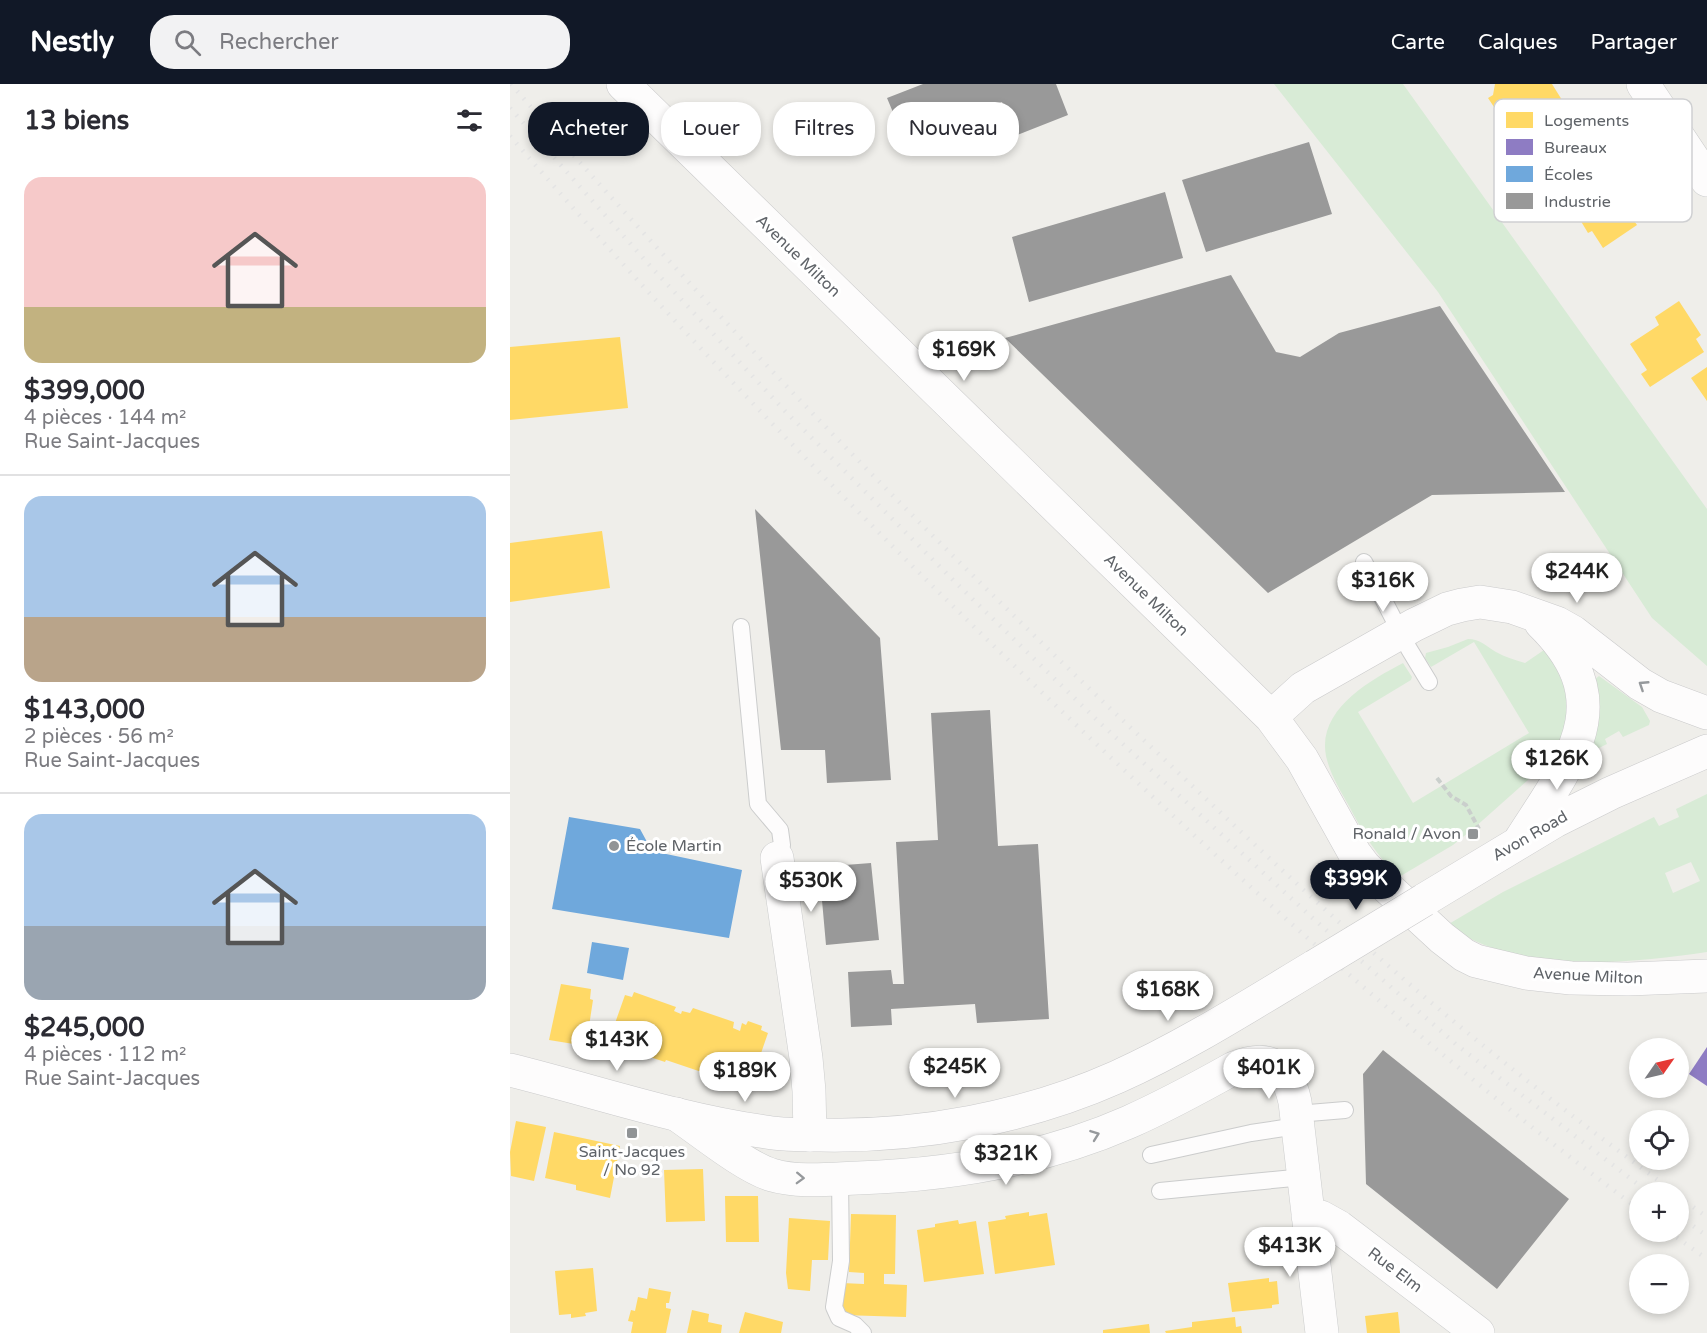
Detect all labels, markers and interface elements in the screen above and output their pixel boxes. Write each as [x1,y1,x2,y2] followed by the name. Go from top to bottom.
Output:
[150,15,570,69] search box
[30,25,114,59] text: Nestly
[171,26,204,59] icon: search
[219,29,339,55] text: Rechercher
[1391,30,1445,55] text: Carte
[1478,30,1558,55] text: Calques
[1591,30,1677,55] text: Partager
[1494,99,1692,222] legend
[528,102,649,156] chip: Acheter
[661,102,761,156] chip: Louer
[773,102,875,156] chip: Filtres
[887,102,1019,156] chip: Nouveau
[453,104,486,137] icon: filters
[24,105,129,136] text: 13 biens
[1544,111,1629,131] text: Logements
[1544,138,1607,158] text: Bureaux
[1544,165,1593,185] text: Écoles
[1544,192,1611,212] text: Industrie
[751,211,845,301] street label: Avenue Milton
[201,216,309,324] icon: home
[922,331,1006,382] pin: $169K
[932,338,996,362] text: $169K
[24,375,145,406] text: $399,000
[24,406,186,430] text: 4 pièces · 144 m²
[24,430,200,454] text: Rue Saint-Jacques
[201,535,309,643] icon: home
[1099,550,1193,640] street label: Avenue Milton
[1535,553,1619,604] pin: $244K
[1545,560,1609,584] text: $244K
[1341,562,1425,613] pin: $316K
[1351,569,1415,593] text: $316K
[1639,680,1649,692] one-way arrow
[24,694,145,725] text: $143,000
[24,725,174,749] text: 2 pièces · 56 m²
[1515,740,1599,791] pin: $126K
[1525,747,1589,771] text: $126K
[24,749,200,773] text: Rue Saint-Jacques
[1489,806,1571,866] street label: Avon Road
[1352,824,1461,844] place label: Ronald / Avon
[1466,827,1480,841] marker: Ronald / Avon
[626,836,722,856] place label: École Martin
[607,839,621,853] marker: École Martin
[201,853,309,961] icon: home
[1314,860,1398,911] pin: $399K
[769,862,853,913] pin: $530K
[1324,867,1388,891] text: $399K
[779,869,843,893] text: $530K
[1532,963,1644,989] street label: Avenue Milton
[1126,971,1210,1022] pin: $168K
[1136,978,1200,1002] text: $168K
[24,1012,144,1043] text: $245,000
[575,1021,659,1072] pin: $143K
[585,1028,649,1052] text: $143K
[1629,1038,1689,1098] north arrow
[1629,1038,1689,1314] map controls
[24,1043,186,1067] text: 4 pièces · 112 m²
[913,1048,997,1099] pin: $245K
[1227,1049,1311,1100] pin: $401K
[703,1052,787,1103] pin: $189K
[923,1055,987,1079] text: $245K
[1237,1056,1301,1080] text: $401K
[713,1059,777,1083] text: $189K
[24,1067,200,1091] text: Rue Saint-Jacques
[1629,1110,1689,1170] button: locate
[625,1126,639,1140] marker: Saint-Jacques / No 92
[1089,1129,1100,1142] one-way arrow
[964,1135,1048,1186] pin: $321K
[579,1142,685,1180] place label: Saint-Jacques / No 92
[974,1142,1038,1166] text: $321K
[796,1172,805,1184] one-way arrow
[1629,1182,1689,1242] button: +
[1248,1227,1332,1278] pin: $413K
[1258,1234,1322,1258] text: $413K
[1364,1243,1426,1297] street label: Rue Elm
[1629,1254,1689,1314] button: −

